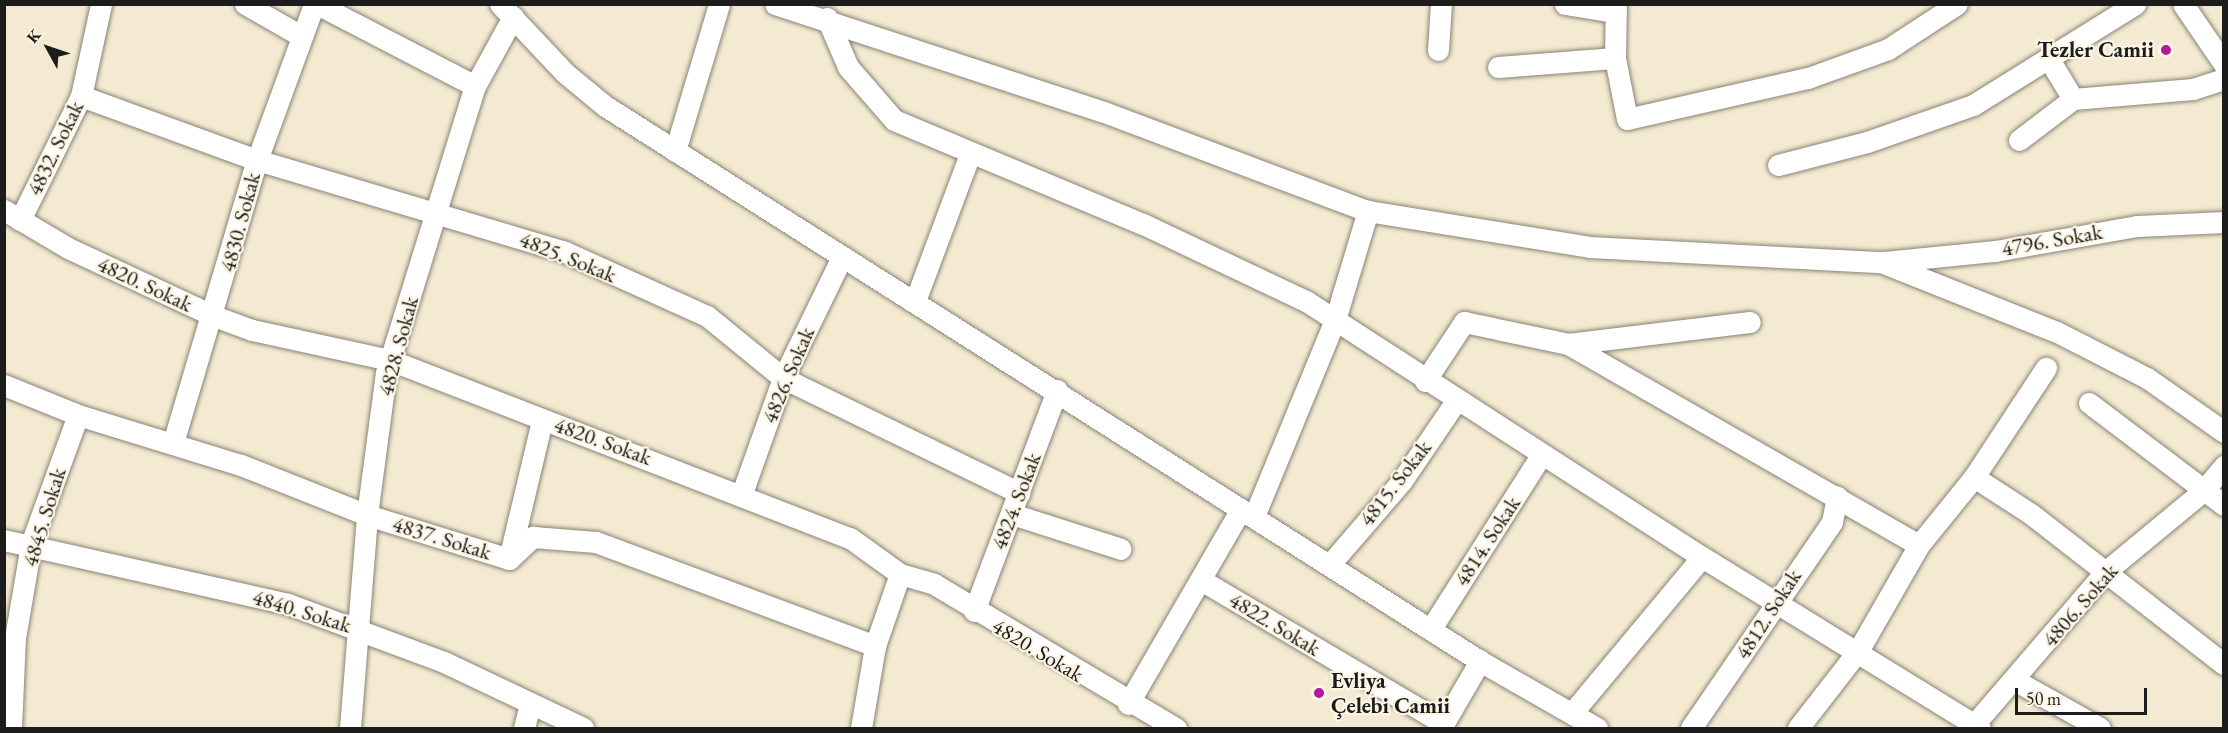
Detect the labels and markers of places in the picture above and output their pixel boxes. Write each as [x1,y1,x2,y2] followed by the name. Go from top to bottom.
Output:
[2037,37,2154,63] place label: Tezler Camii
[2159,43,2173,57] marker: Tezler Camii
[1331,667,1450,718] place label: Evliya Çelebi Camii
[1312,686,1326,700] marker: Evliya Çelebi Camii

